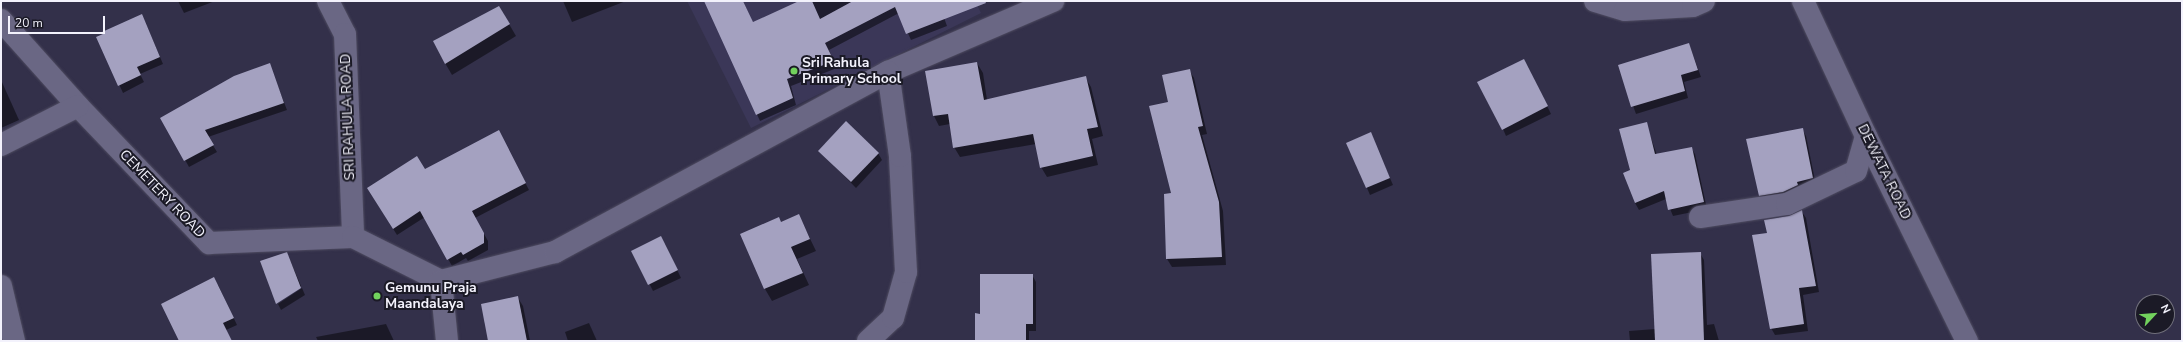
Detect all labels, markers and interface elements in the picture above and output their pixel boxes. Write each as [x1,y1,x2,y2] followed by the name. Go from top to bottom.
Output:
[10,8,107,34] scale bar
[15,15,43,31] text: 20 m
[337,53,359,181] street label: SRI RAHULA ROAD
[802,55,901,88] place label: Sri Rahula Primary School
[789,66,799,76] marker: Sri Rahula Primary School
[1854,122,1914,222] street label: DEWATA ROAD
[116,147,208,241] street label: CEMETERY ROAD
[385,280,477,312] place label: Gemunu Praja Maandalaya
[372,291,382,301] marker: Gemunu Praja Maandalaya
[2135,294,2175,334] north arrow
[2157,302,2174,316] text: N

